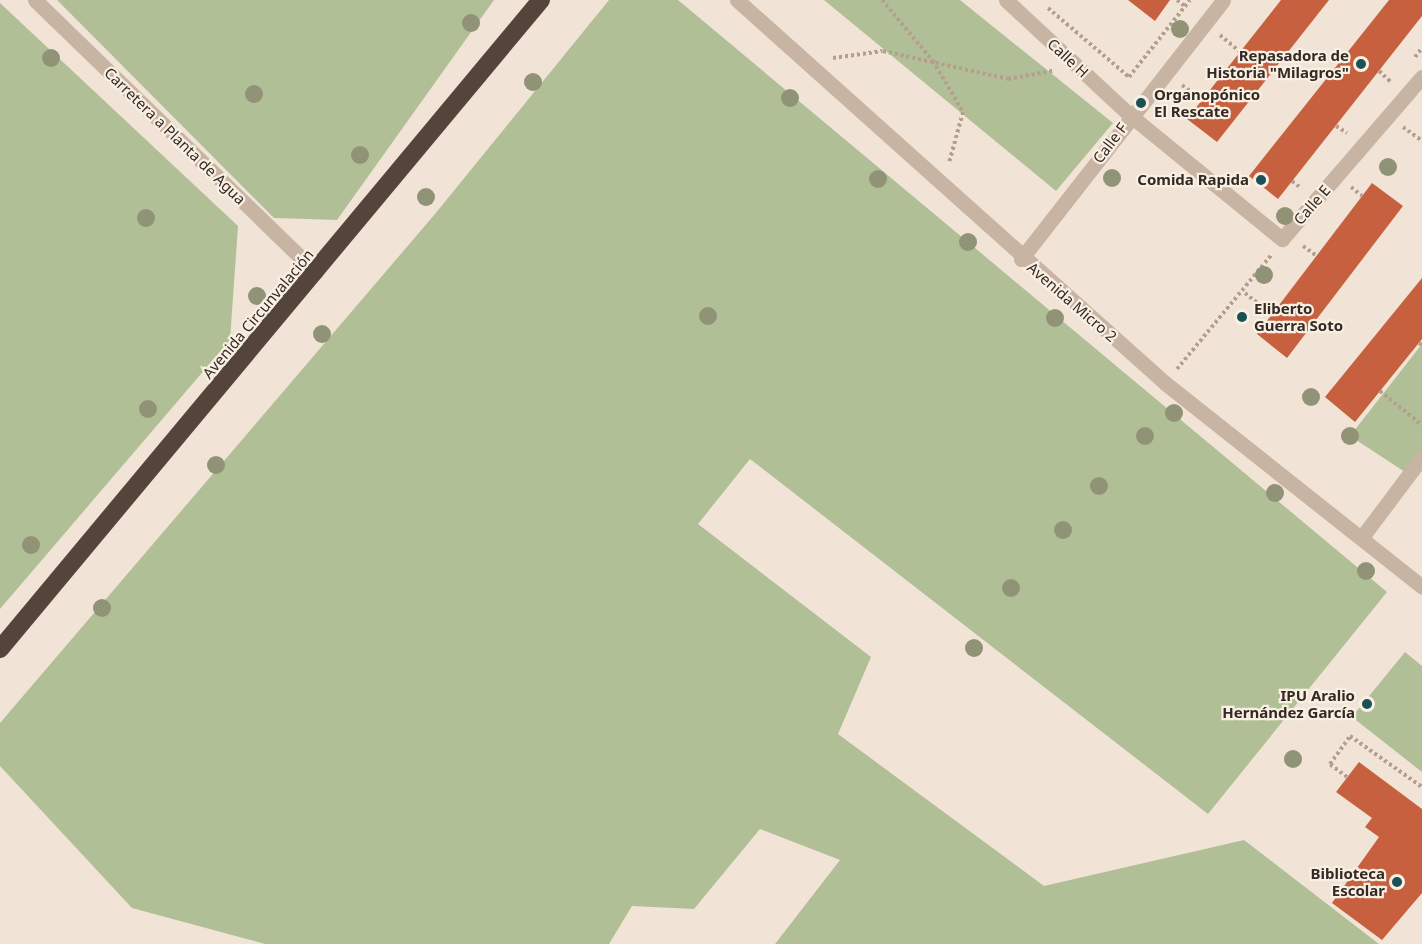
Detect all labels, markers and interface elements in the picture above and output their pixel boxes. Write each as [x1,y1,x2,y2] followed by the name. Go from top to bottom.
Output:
[1044,35,1092,81] street label: Calle H
[1206,46,1349,81] place label: Repasadora de Historia "Milagros"
[1354,57,1368,71] marker: Repasadora de Historia "Milagros"
[101,64,249,208] street label: Carretera a Planta de Agua
[1154,85,1260,120] place label: Organopónico El Rescate
[1132,94,1150,112] marker: Organopónico El Rescate
[1089,119,1131,167] street label: Calle F
[1137,171,1249,189] place label: Comida Rapida
[1254,173,1268,187] marker: Comida Rapida
[1290,182,1334,228] street label: Calle E
[199,246,317,382] street label: Avenida Circunvalación
[1024,258,1120,346] street label: Avenida Micro 2
[1254,299,1343,334] place label: Eliberto Guerra Soto
[1235,310,1249,324] marker: Eliberto Guerra Soto
[1222,686,1355,721] place label: IPU Aralio Hernández García
[1360,697,1374,711] marker: IPU Aralio Hernández García
[1311,864,1385,899] place label: Biblioteca Escolar
[1390,875,1404,889] marker: Biblioteca Escolar

